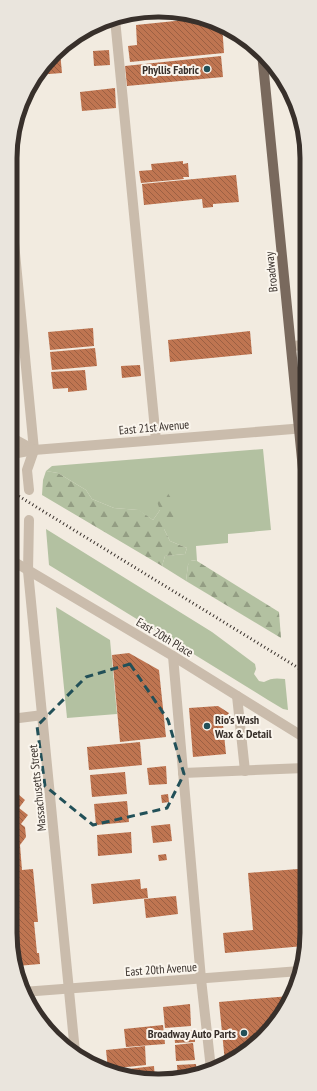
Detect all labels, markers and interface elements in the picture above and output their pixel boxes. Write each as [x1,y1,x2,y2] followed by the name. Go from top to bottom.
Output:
[142,62,200,77] place label: Phyllis Fabric
[202,64,212,74] marker: Phyllis Fabric
[261,251,281,293] street label: Broadway
[118,416,190,438] street label: East 21st Avenue
[134,614,196,660] street label: East 20th Place
[214,712,272,741] place label: Rio's Wash Wax & Detail
[202,721,212,731] marker: Rio's Wash Wax & Detail
[25,743,49,832] street label: Massachusetts Street
[125,959,197,979] street label: East 20th Avenue
[148,1026,236,1041] place label: Broadway Auto Parts
[239,1028,249,1038] marker: Broadway Auto Parts

